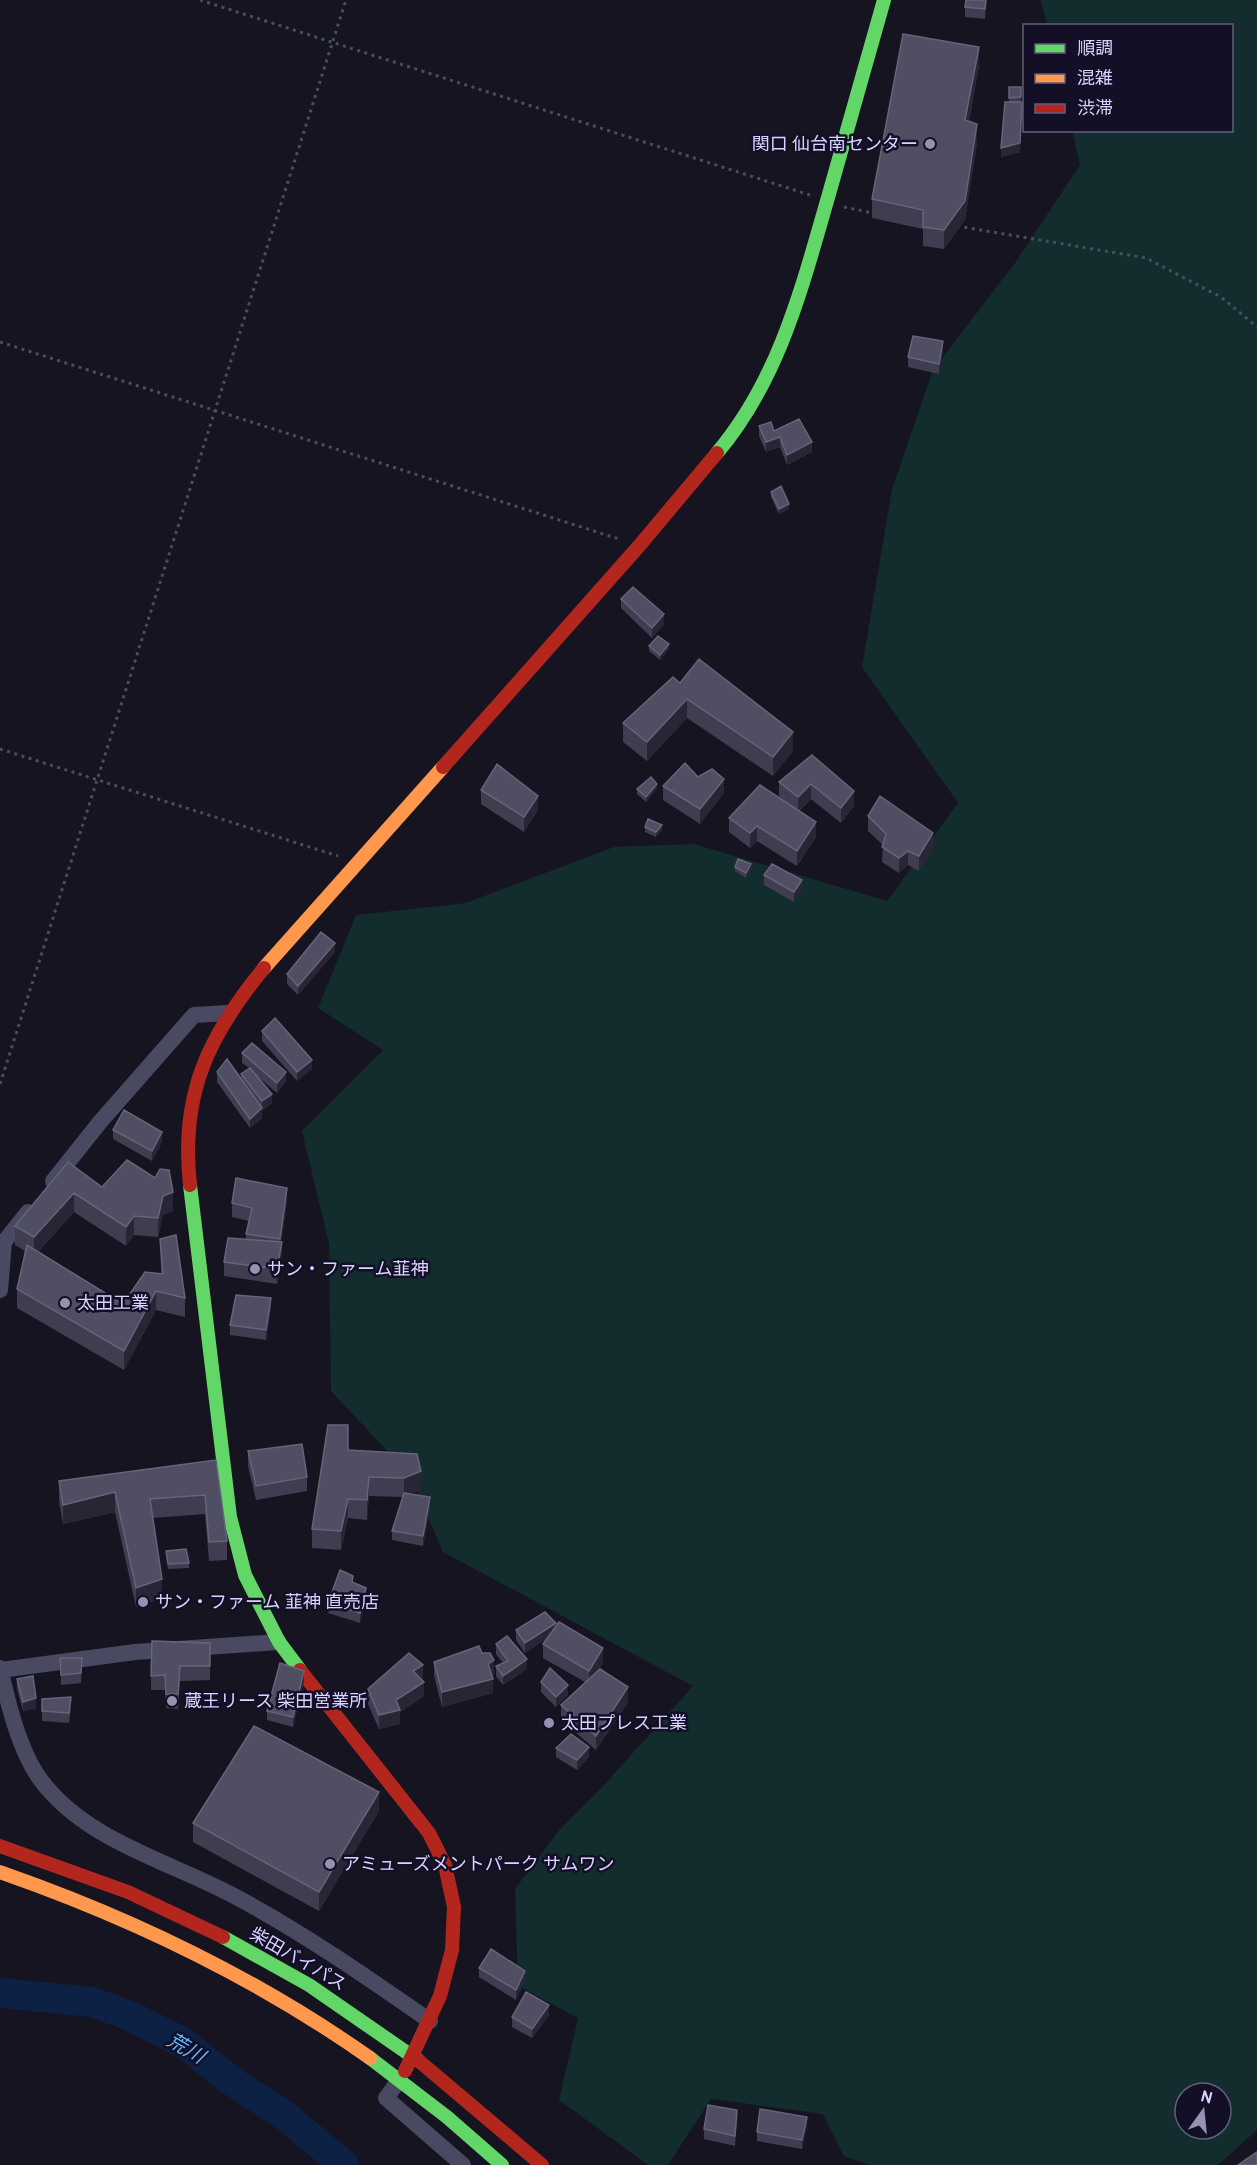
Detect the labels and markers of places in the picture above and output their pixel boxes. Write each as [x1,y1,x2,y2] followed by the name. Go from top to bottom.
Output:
[752,134,918,157] place label: 関口 仙台南センター
[923,137,937,151] marker: 関口 仙台南センター
[267,1259,428,1282] place label: サン・ファーム韮神
[248,1262,262,1276] marker: サン・ファーム韮神
[77,1293,149,1316] place label: 太田工業
[58,1296,72,1310] marker: 太田工業
[155,1592,379,1615] place label: サン・ファーム 韮神 直売店
[136,1595,150,1609] marker: サン・ファーム 韮神 直売店
[184,1691,367,1714] place label: 蔵王リース 柴田営業所
[165,1694,179,1708] marker: 蔵王リース 柴田営業所
[561,1713,687,1736] place label: 太田プレス工業
[542,1716,556,1730] marker: 太田プレス工業
[342,1854,615,1877] place label: アミューズメントパーク サムワン
[323,1857,337,1871] marker: アミューズメントパーク サムワン

